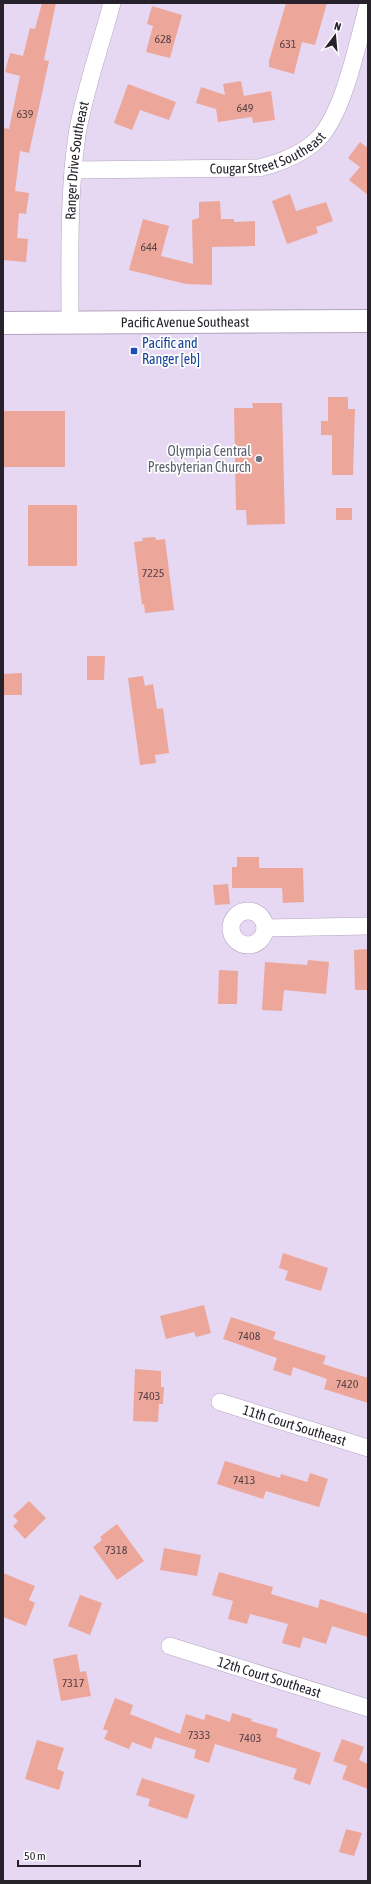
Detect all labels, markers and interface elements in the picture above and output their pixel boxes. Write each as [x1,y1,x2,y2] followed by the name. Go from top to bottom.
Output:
[315,16,355,56] north arrow
[333,20,343,33] text: N
[155,32,172,46] house number: 628
[280,37,297,51] house number: 631
[62,99,92,220] street label: Ranger Drive Southeast
[237,101,254,115] house number: 649
[17,107,34,121] house number: 639
[210,129,329,177] street label: Cougar Street Southeast
[141,240,158,254] house number: 644
[121,314,249,330] street label: Pacific Avenue Southeast
[142,335,200,367] place label: Pacific and Ranger [eb]
[129,346,139,356] marker: Pacific and Ranger [eb]
[148,443,251,475] place label: Olympia Central Presbyterian Church
[254,454,264,464] marker: Olympia Central Presbyterian Church
[142,566,164,580] house number: 7225
[238,1329,261,1343] house number: 7408
[336,1377,359,1391] house number: 7420
[138,1389,160,1403] house number: 7403
[241,1402,348,1449] street label: 11th Court Southeast
[233,1473,255,1487] house number: 7413
[105,1543,128,1557] house number: 7318
[216,1653,323,1701] street label: 12th Court Southeast
[62,1676,85,1690] house number: 7317
[188,1728,210,1742] house number: 7333
[239,1731,261,1745] house number: 7403
[18,1842,140,1868] scale bar
[24,1849,46,1863] text: 50 m

